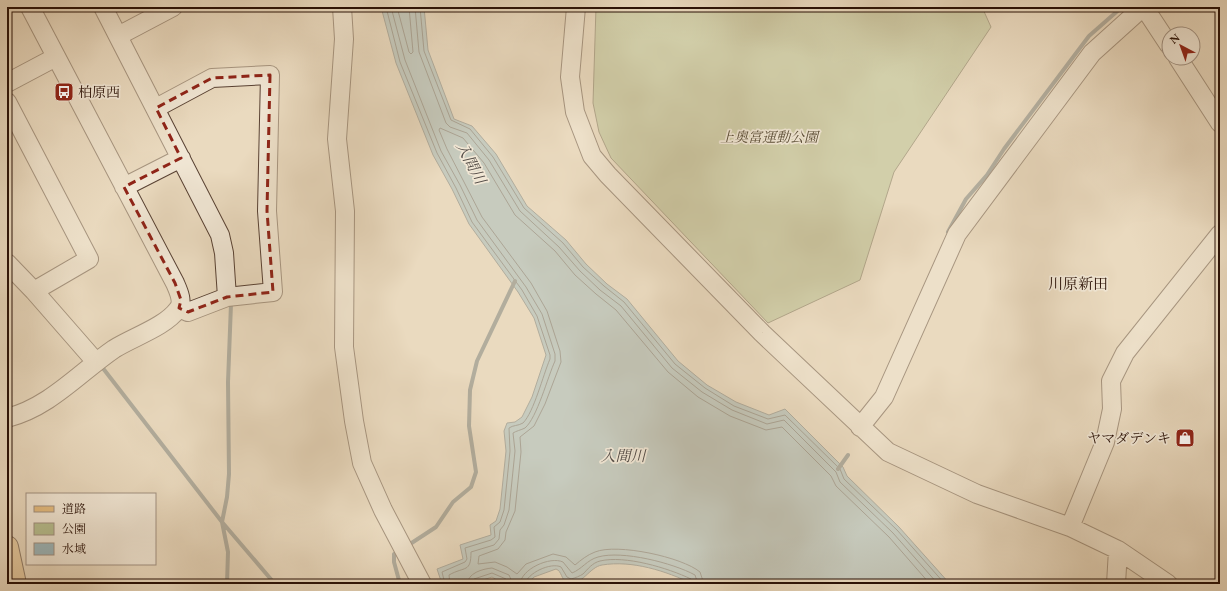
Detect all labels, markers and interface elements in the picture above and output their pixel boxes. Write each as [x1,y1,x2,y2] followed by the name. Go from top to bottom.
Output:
[1161,26,1201,66] north arrow
[1166,30,1182,47] text: N
[53,81,75,103] bus stop icon: 柏原西
[78,83,120,101] place label: 柏原西
[720,128,820,146] park label: 上奥富運動公園
[452,138,491,189] water label: 入間川
[1048,274,1108,293] district label: 川原新田
[1174,427,1196,449] shop icon: ヤマダデンキ
[1087,429,1171,447] place label: ヤマダデンキ
[600,446,647,465] water label: 入間川
[26,493,156,565] legend
[62,501,86,517] text: 道路
[62,521,86,537] text: 公園
[62,541,86,557] text: 水域

